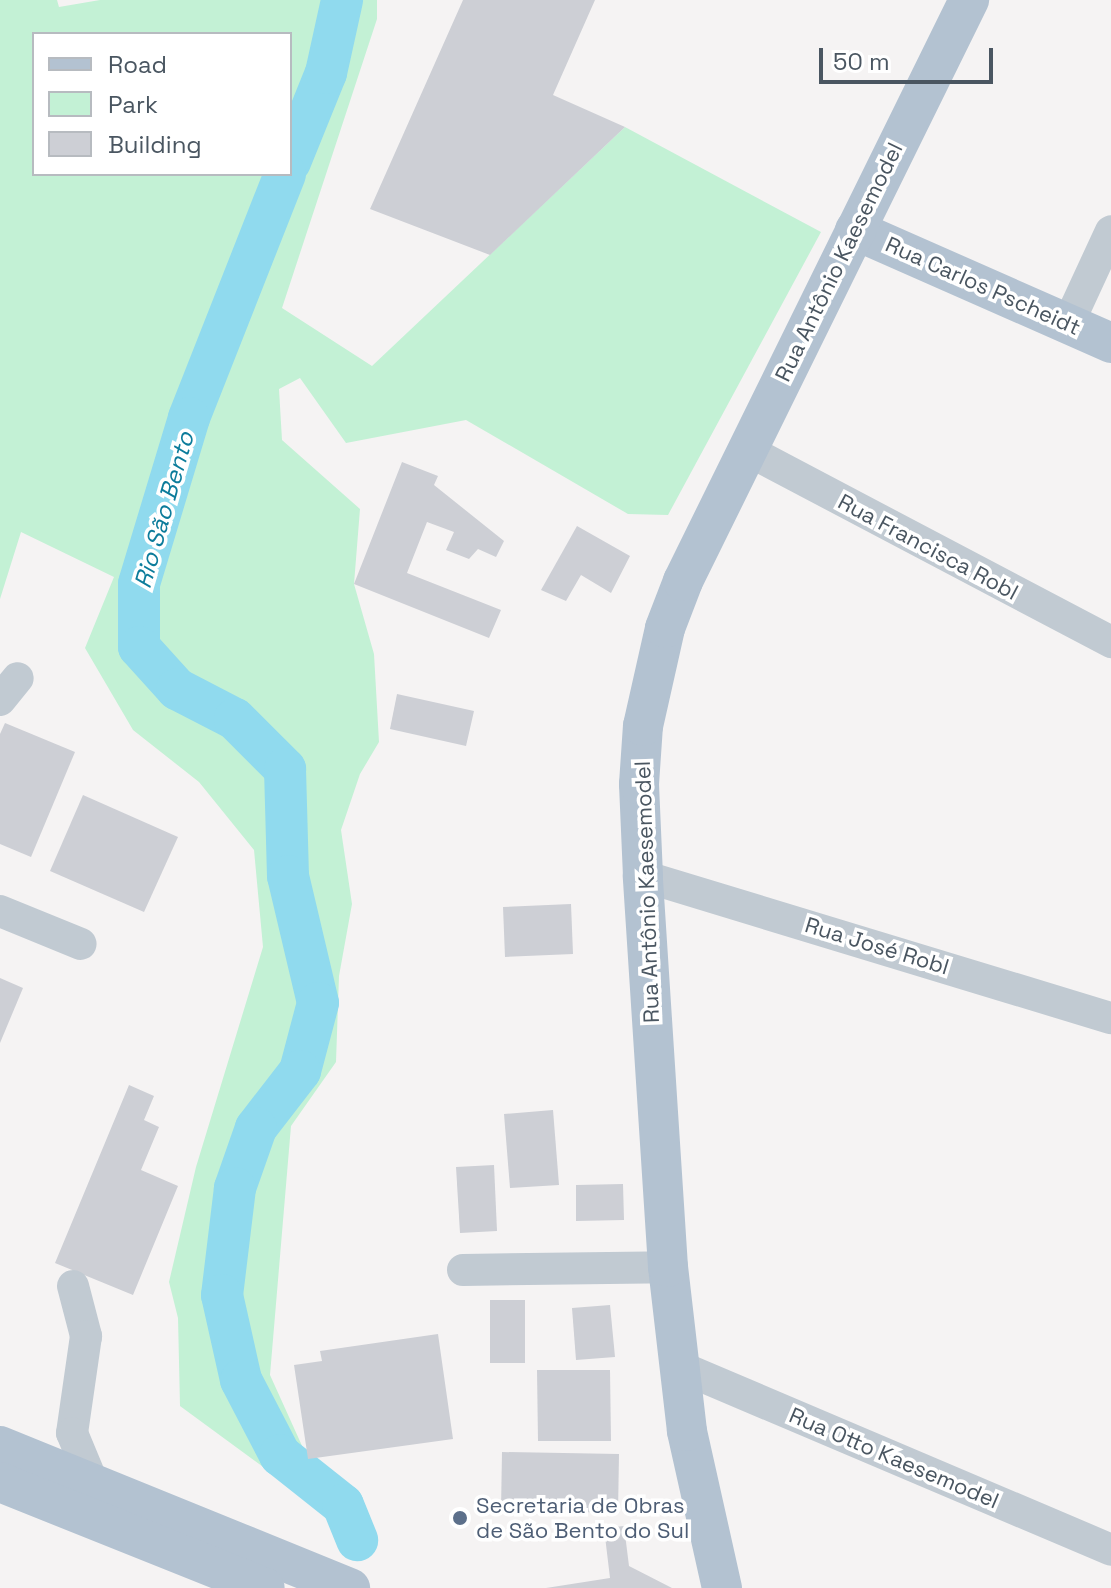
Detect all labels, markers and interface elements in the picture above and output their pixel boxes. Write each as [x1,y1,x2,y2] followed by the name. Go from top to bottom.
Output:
[32,32,292,176] legend
[823,32,997,82] scale bar
[833,46,890,77] text: 50 m
[108,49,167,80] text: Road
[108,89,158,120] text: Park
[108,129,202,160] text: Building
[770,138,908,386] street label: Rua Antônio Kaesemodel
[881,231,1085,341] street label: Rua Carlos Pscheidt
[128,429,200,591] water label: Rio São Bento
[833,488,1023,606] street label: Rua Francisca Robl
[629,760,665,1024] street label: Rua Antônio Kaesemodel
[802,912,952,980] street label: Rua José Robl
[785,1402,1003,1514] street label: Rua Otto Kaesemodel
[476,1492,689,1544] place label: Secretaria de Obras de São Bento do Sul
[451,1509,469,1527] marker: Secretaria de Obras de São Bento do Sul

